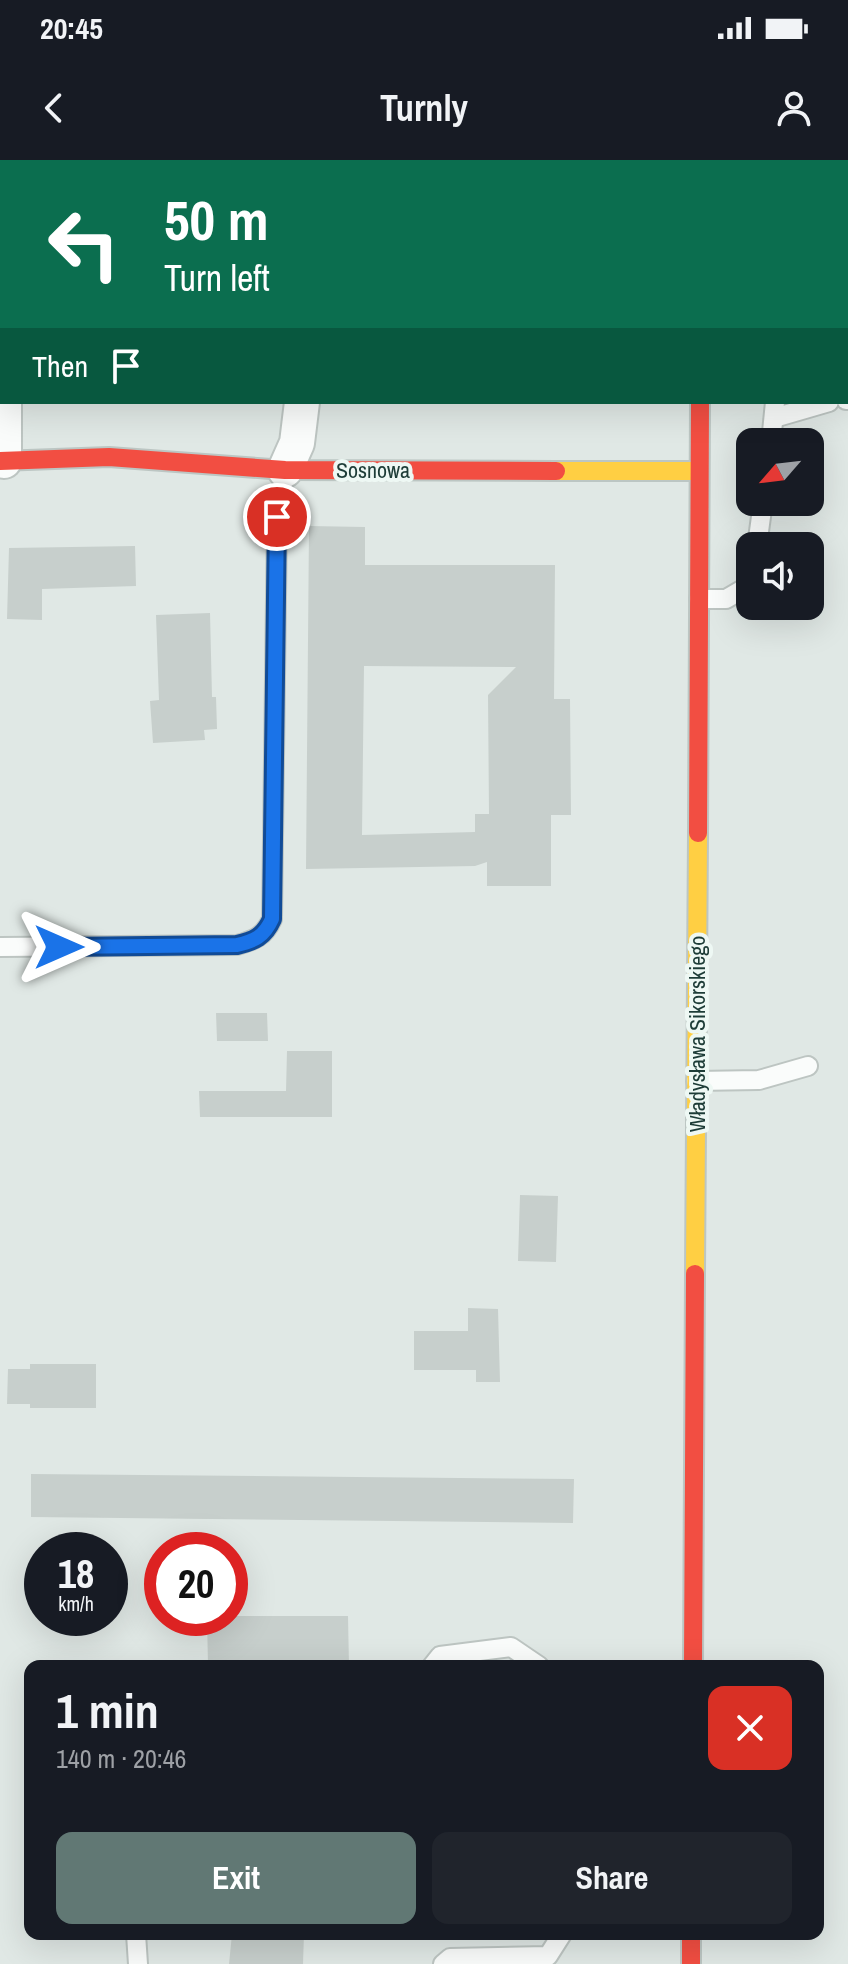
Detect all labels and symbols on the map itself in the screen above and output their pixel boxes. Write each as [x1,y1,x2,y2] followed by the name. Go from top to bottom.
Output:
[736,428,824,516] north arrow
[336,455,410,485] street label: Sosnowa
[243,483,311,551] pin
[17,905,101,989] position arrow
[682,936,712,1132] street label: Władysława Sikorskiego
[144,1532,248,1636] speed limit sign: 20

